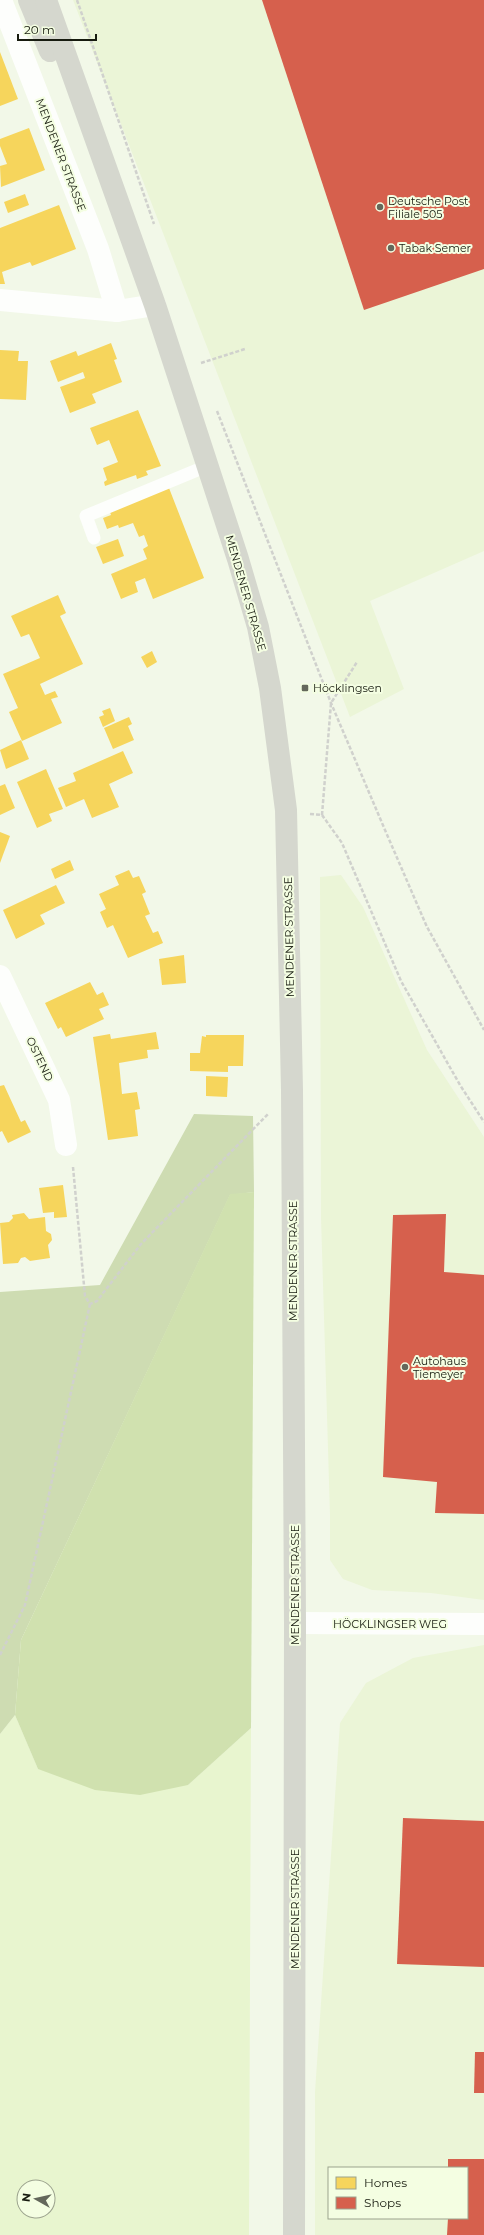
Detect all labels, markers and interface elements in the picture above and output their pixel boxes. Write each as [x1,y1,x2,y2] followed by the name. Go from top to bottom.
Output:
[18,16,96,42] scale bar
[24,22,55,37] text: 20 m
[33,96,89,214] street label: MENDENER STRASSE
[388,194,469,221] place label: Deutsche Post Filiale 505
[375,202,385,212] marker: Deutsche Post Filiale 505
[399,241,471,255] place label: Tabak Semer
[386,243,396,253] marker: Tabak Semer
[223,533,269,653] street label: MENDENER STRASSE
[313,681,382,695] place label: Höcklingsen
[300,683,310,693] marker: Höcklingsen
[281,877,297,997] street label: MENDENER STRASSE
[23,1035,57,1083] street label: OSTEND
[286,1201,300,1321] street label: MENDENER STRASSE
[413,1354,467,1381] place label: Autohaus Tiemeyer
[400,1362,410,1372] marker: Autohaus Tiemeyer
[288,1525,302,1645] street label: MENDENER STRASSE
[333,1617,447,1631] street label: HÖCKLINGSER WEG
[288,1849,302,1969] street label: MENDENER STRASSE
[328,2167,468,2219] legend
[364,2175,407,2190] text: Homes
[16,2179,56,2219] north arrow
[19,2192,34,2203] text: N
[364,2195,401,2210] text: Shops

